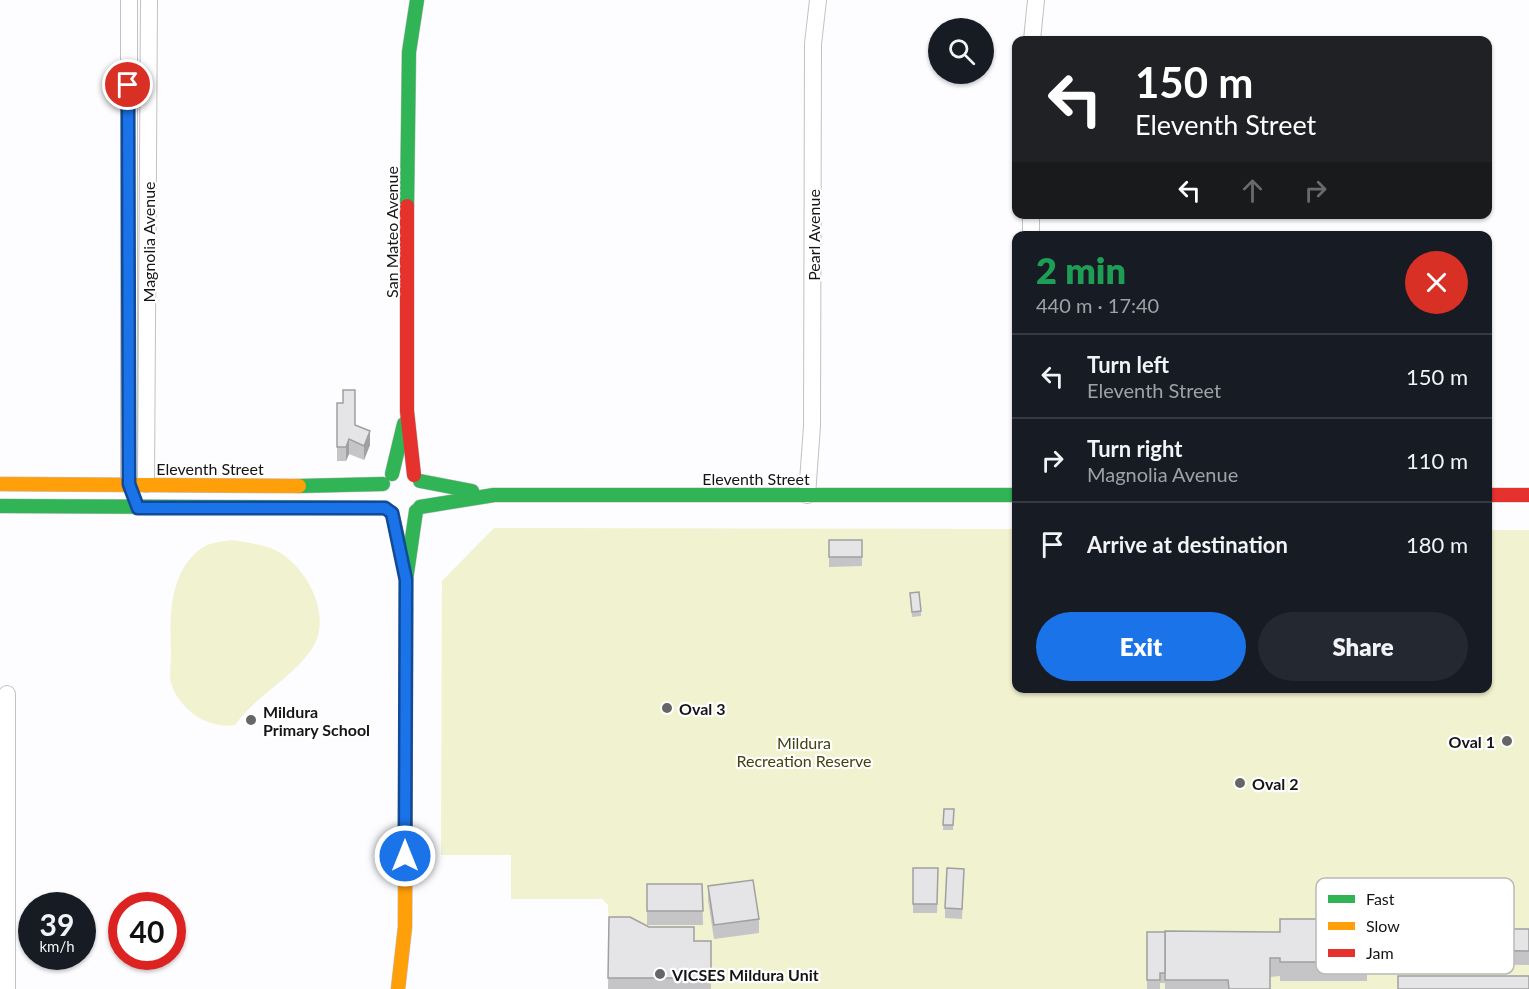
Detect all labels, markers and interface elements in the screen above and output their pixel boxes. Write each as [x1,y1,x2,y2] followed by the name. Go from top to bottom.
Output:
[928,18,994,84] map controls
[928,18,994,84] button: search
[1135,57,1253,107] text: 150 m
[102,59,153,110] pin
[1036,60,1114,138] icon: left
[111,68,144,101] icon: arrive
[1135,108,1316,141] text: Eleventh Street
[382,166,401,298] street label: San Mateo Avenue
[1173,174,1206,207] icon: left
[1236,174,1269,207] icon: ahead
[1299,174,1332,207] icon: right
[139,182,158,302] street label: Magnolia Avenue
[804,189,823,281] street label: Pearl Avenue
[1036,248,1126,292] text: 2 min
[1405,251,1468,314] button: close
[1036,293,1159,317] text: 440 m · 17:40
[1087,351,1169,378] text: Turn left
[1036,360,1069,393] icon: left
[1406,363,1468,390] text: 150 m
[1087,378,1221,402] text: Eleventh Street
[1087,435,1182,462] text: Turn right
[1036,444,1069,477] icon: right
[1406,447,1468,474] text: 110 m
[156,459,264,478] street label: Eleventh Street
[1087,462,1238,486] text: Magnolia Avenue
[702,469,810,488] street label: Eleventh Street
[1036,528,1069,561] icon: arrive
[1087,531,1288,558] text: Arrive at destination
[1406,531,1468,558] text: 180 m
[1036,612,1246,681] button: Exit
[1258,612,1468,681] button: Share
[679,699,725,718] place label: Oval 3
[660,701,674,715] marker: Oval 3
[263,702,370,739] place label: Mildura Primary School
[244,713,258,727] marker: Mildura Primary School
[1449,732,1495,751] place label: Oval 1
[737,733,871,770] park label: Mildura Recreation Reserve
[1500,734,1514,748] marker: Oval 1
[1252,774,1298,793] place label: Oval 2
[1233,776,1247,790] marker: Oval 2
[373,824,437,888] position arrow
[1316,878,1514,974] legend
[1366,889,1395,908] text: Fast
[108,892,186,970] speed limit sign: 40
[40,906,74,942] text: 39
[1366,916,1400,935] text: Slow
[39,937,75,955] text: km/h
[1366,943,1394,962] text: Jam
[671,965,819,984] place label: VICSES Mildura Unit
[653,967,667,981] marker: VICSES Mildura Unit

